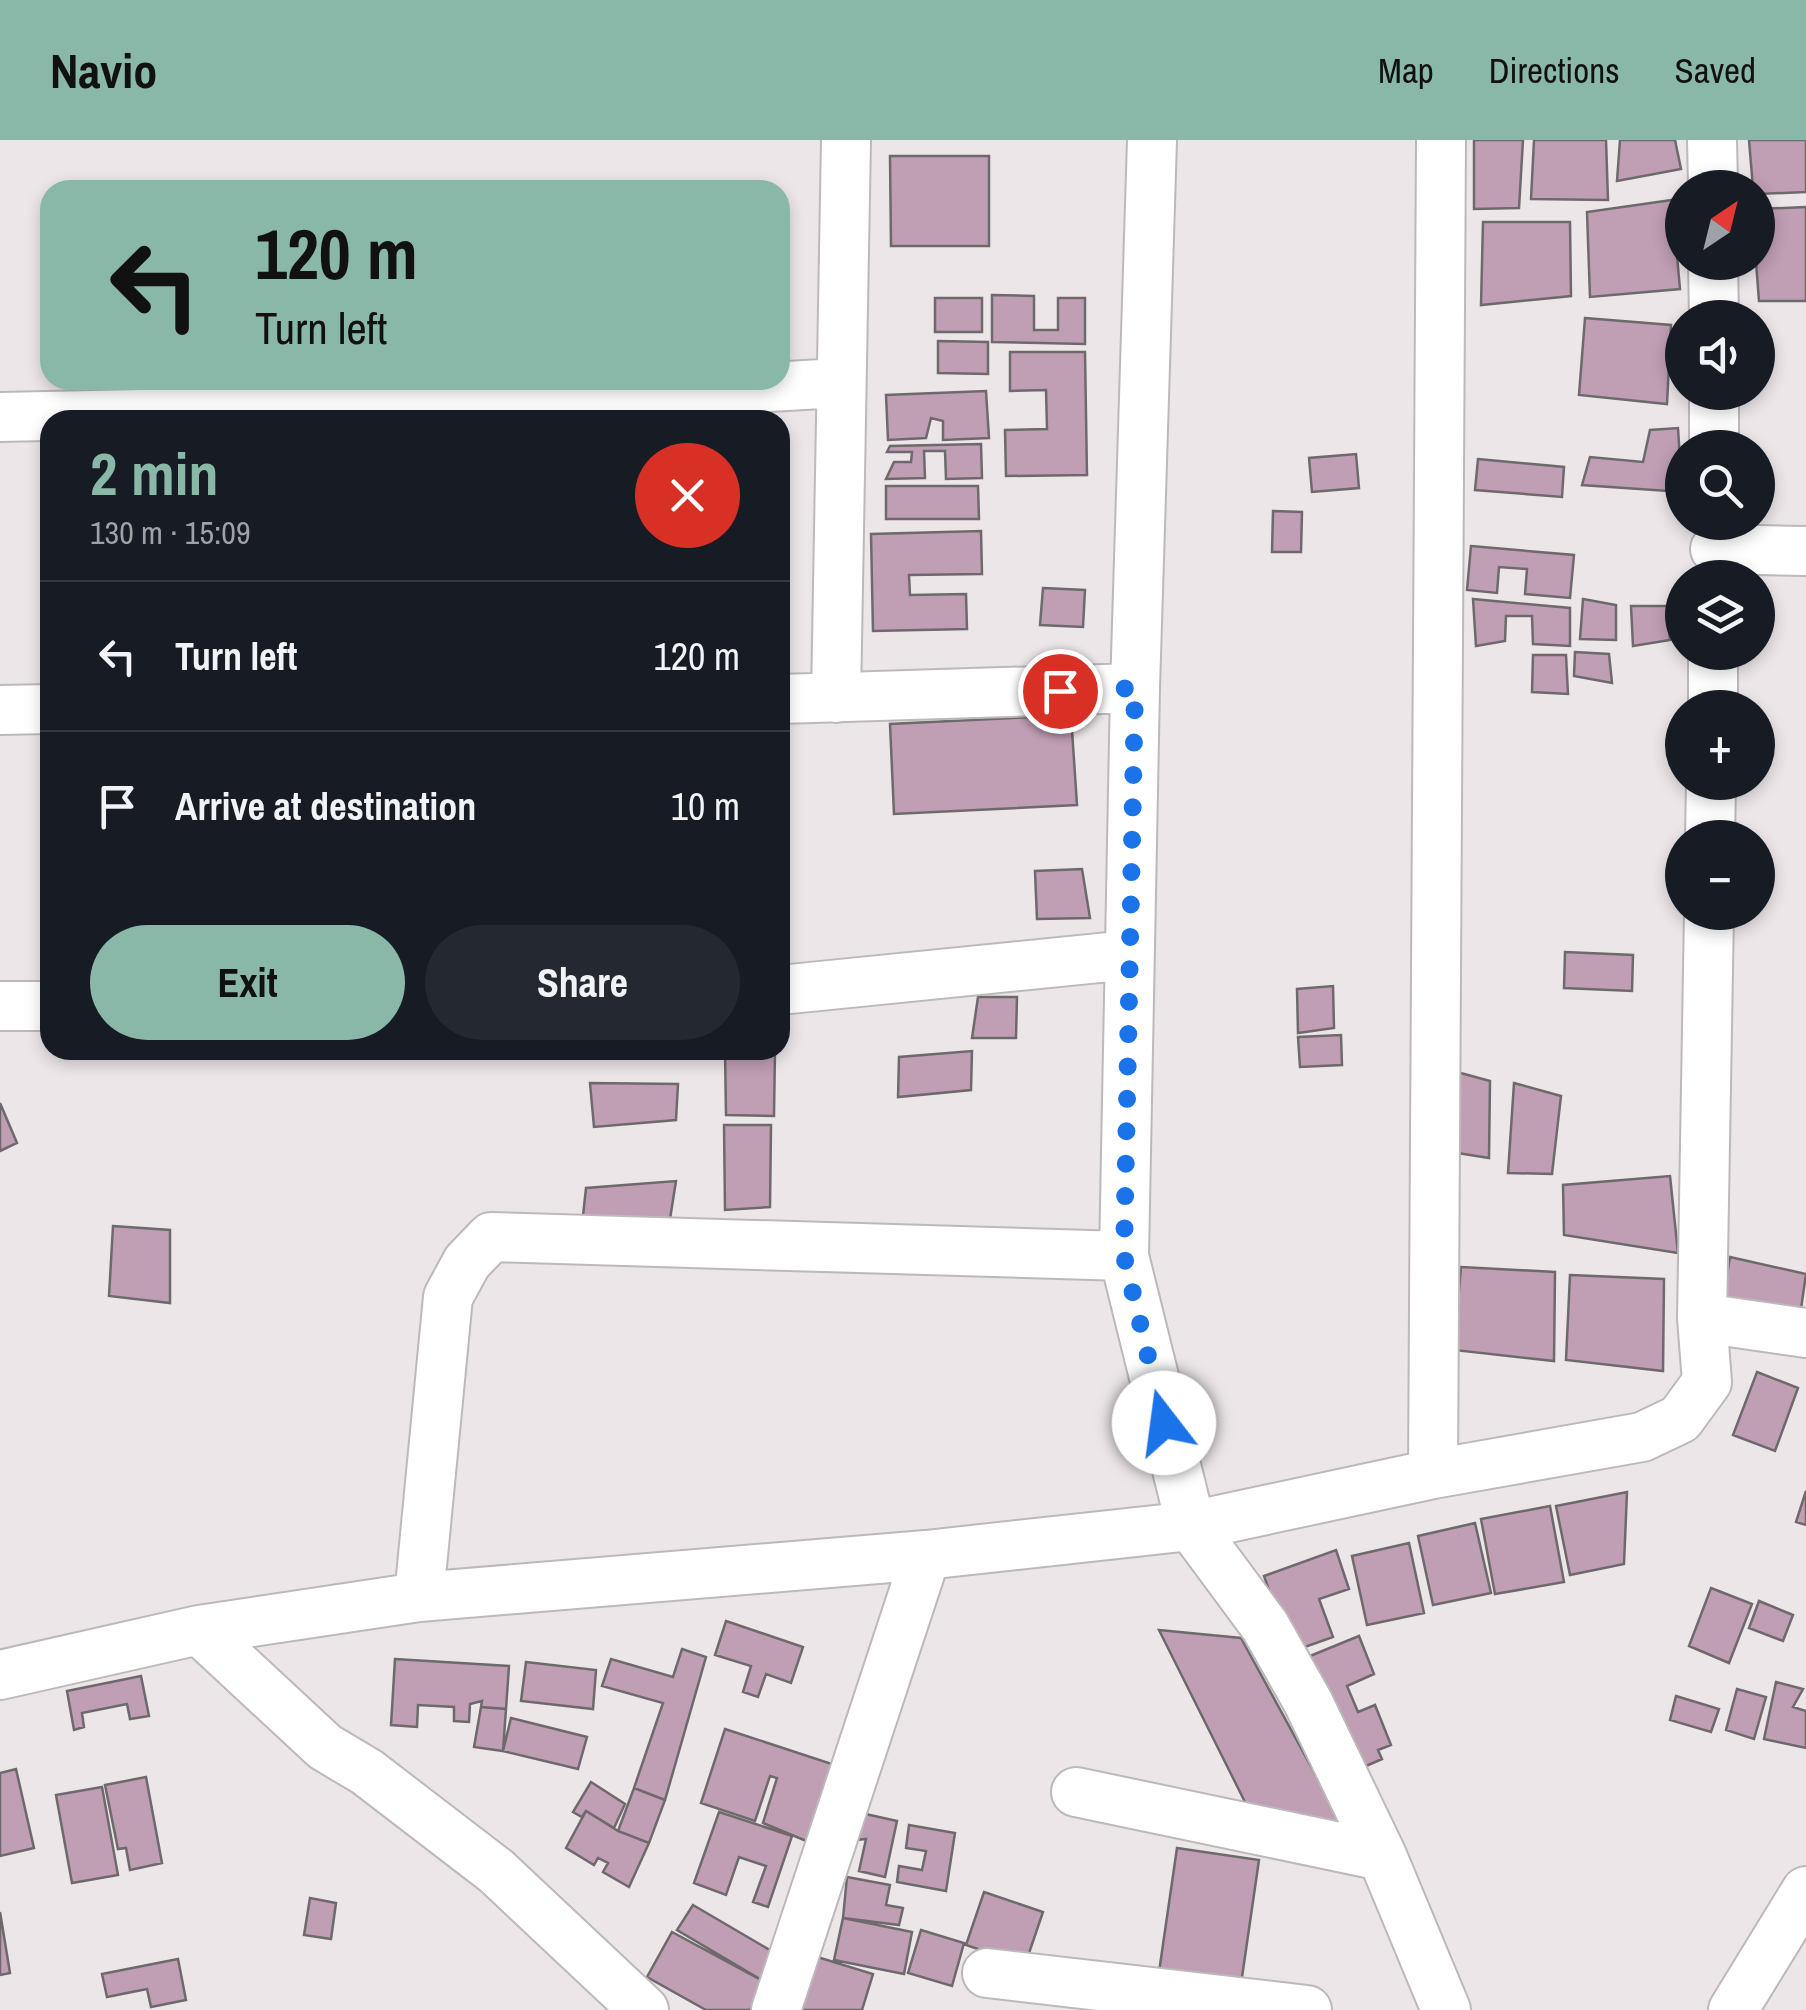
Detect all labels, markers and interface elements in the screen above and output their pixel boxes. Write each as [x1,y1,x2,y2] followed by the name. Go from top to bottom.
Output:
[50,38,157,103] text: Navio
[1378,47,1434,94] text: Map
[1489,47,1620,94] text: Directions
[1675,47,1756,94] text: Saved
[1665,170,1775,280] north arrow
[1665,170,1775,930] map controls
[255,207,418,301] text: 120 m
[90,220,220,350] icon: left
[255,297,387,358] text: Turn left
[1665,300,1775,410] button: sound
[1665,430,1775,540] button: search
[90,433,219,514] text: 2 min
[635,443,740,548] button: close
[90,511,250,554] text: 130 m · 15:09
[1665,560,1775,670] button: layers
[90,629,145,684] icon: left
[175,631,297,682] text: Turn left
[653,631,740,682] text: 120 m
[1018,649,1103,734] pin
[1033,664,1088,719] icon: arrive
[1665,690,1775,800] button: +
[90,779,145,834] icon: arrive
[175,781,476,832] text: Arrive at destination
[671,781,740,832] text: 10 m
[1665,820,1775,930] button: −
[90,925,405,1040] button: Exit
[425,925,740,1040] button: Share
[1112,1371,1216,1475] position arrow

